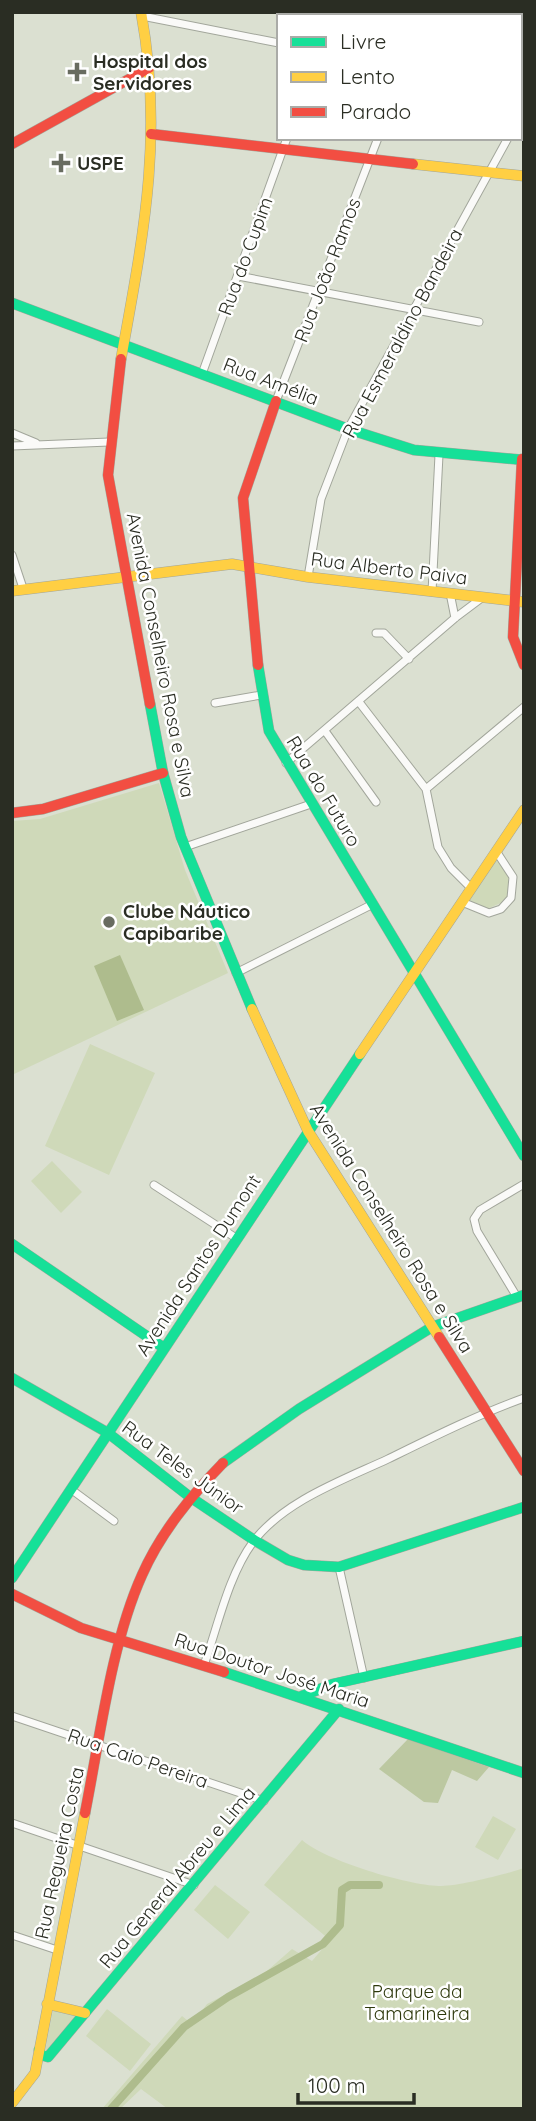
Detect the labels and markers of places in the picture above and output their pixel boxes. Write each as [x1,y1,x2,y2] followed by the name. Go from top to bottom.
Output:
[93,49,207,95] place label: Hospital dos Servidores
[67,62,87,82] marker: Hospital dos Servidores
[77,151,124,175] place label: USPE
[51,153,71,173] marker: USPE
[123,899,251,945] place label: Clube Náutico Capibaribe
[101,914,117,930] marker: Clube Náutico Capibaribe

